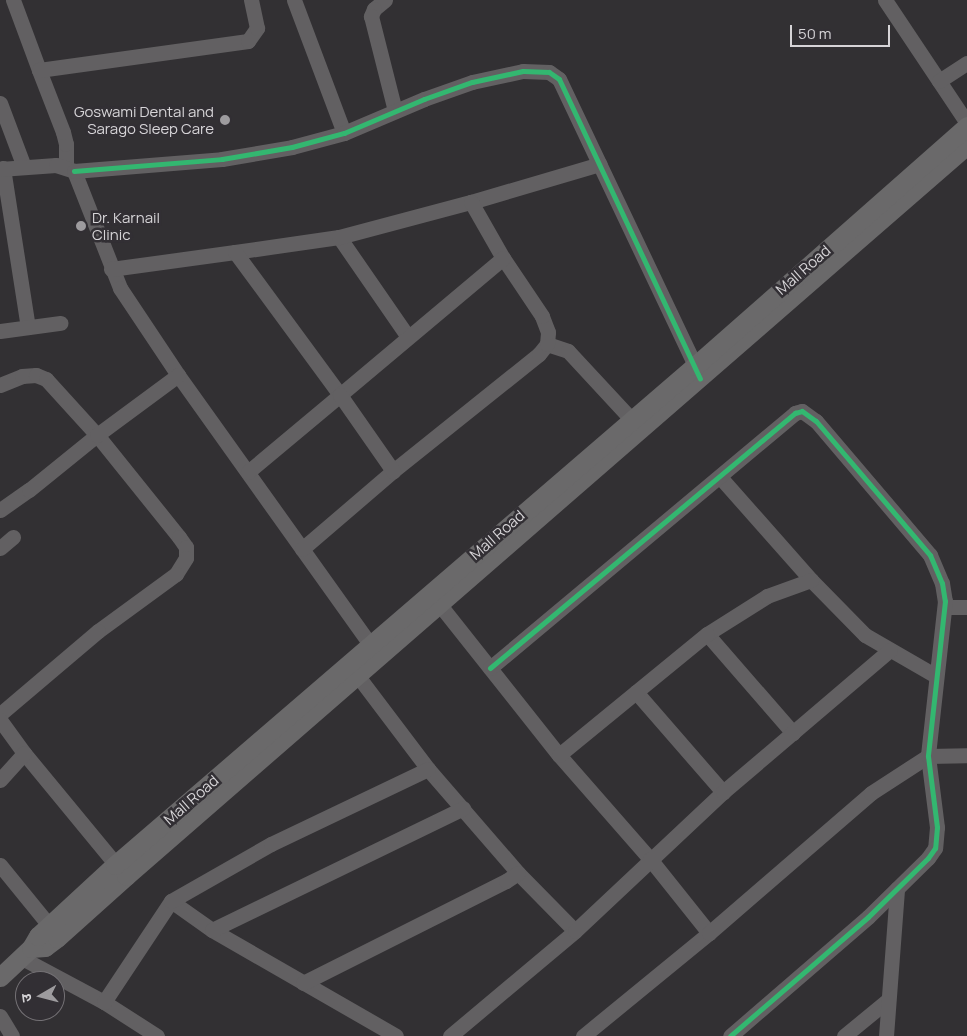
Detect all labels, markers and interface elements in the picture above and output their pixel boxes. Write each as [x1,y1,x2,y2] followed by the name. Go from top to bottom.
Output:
[792,15,892,47] scale bar
[798,23,832,44] text: 50 m
[74,102,214,137] place label: Goswami Dental and Sarago Sleep Care
[218,113,232,127] marker: Goswami Dental and Sarago Sleep Care
[92,208,160,243] place label: Dr. Karnail Clinic
[74,219,88,233] marker: Dr. Karnail Clinic
[772,241,834,299] street label: Mall Road
[466,506,528,564] street label: Mall Road
[160,771,222,829] street label: Mall Road
[15,971,65,1021] north arrow
[16,993,36,1003] text: उ

